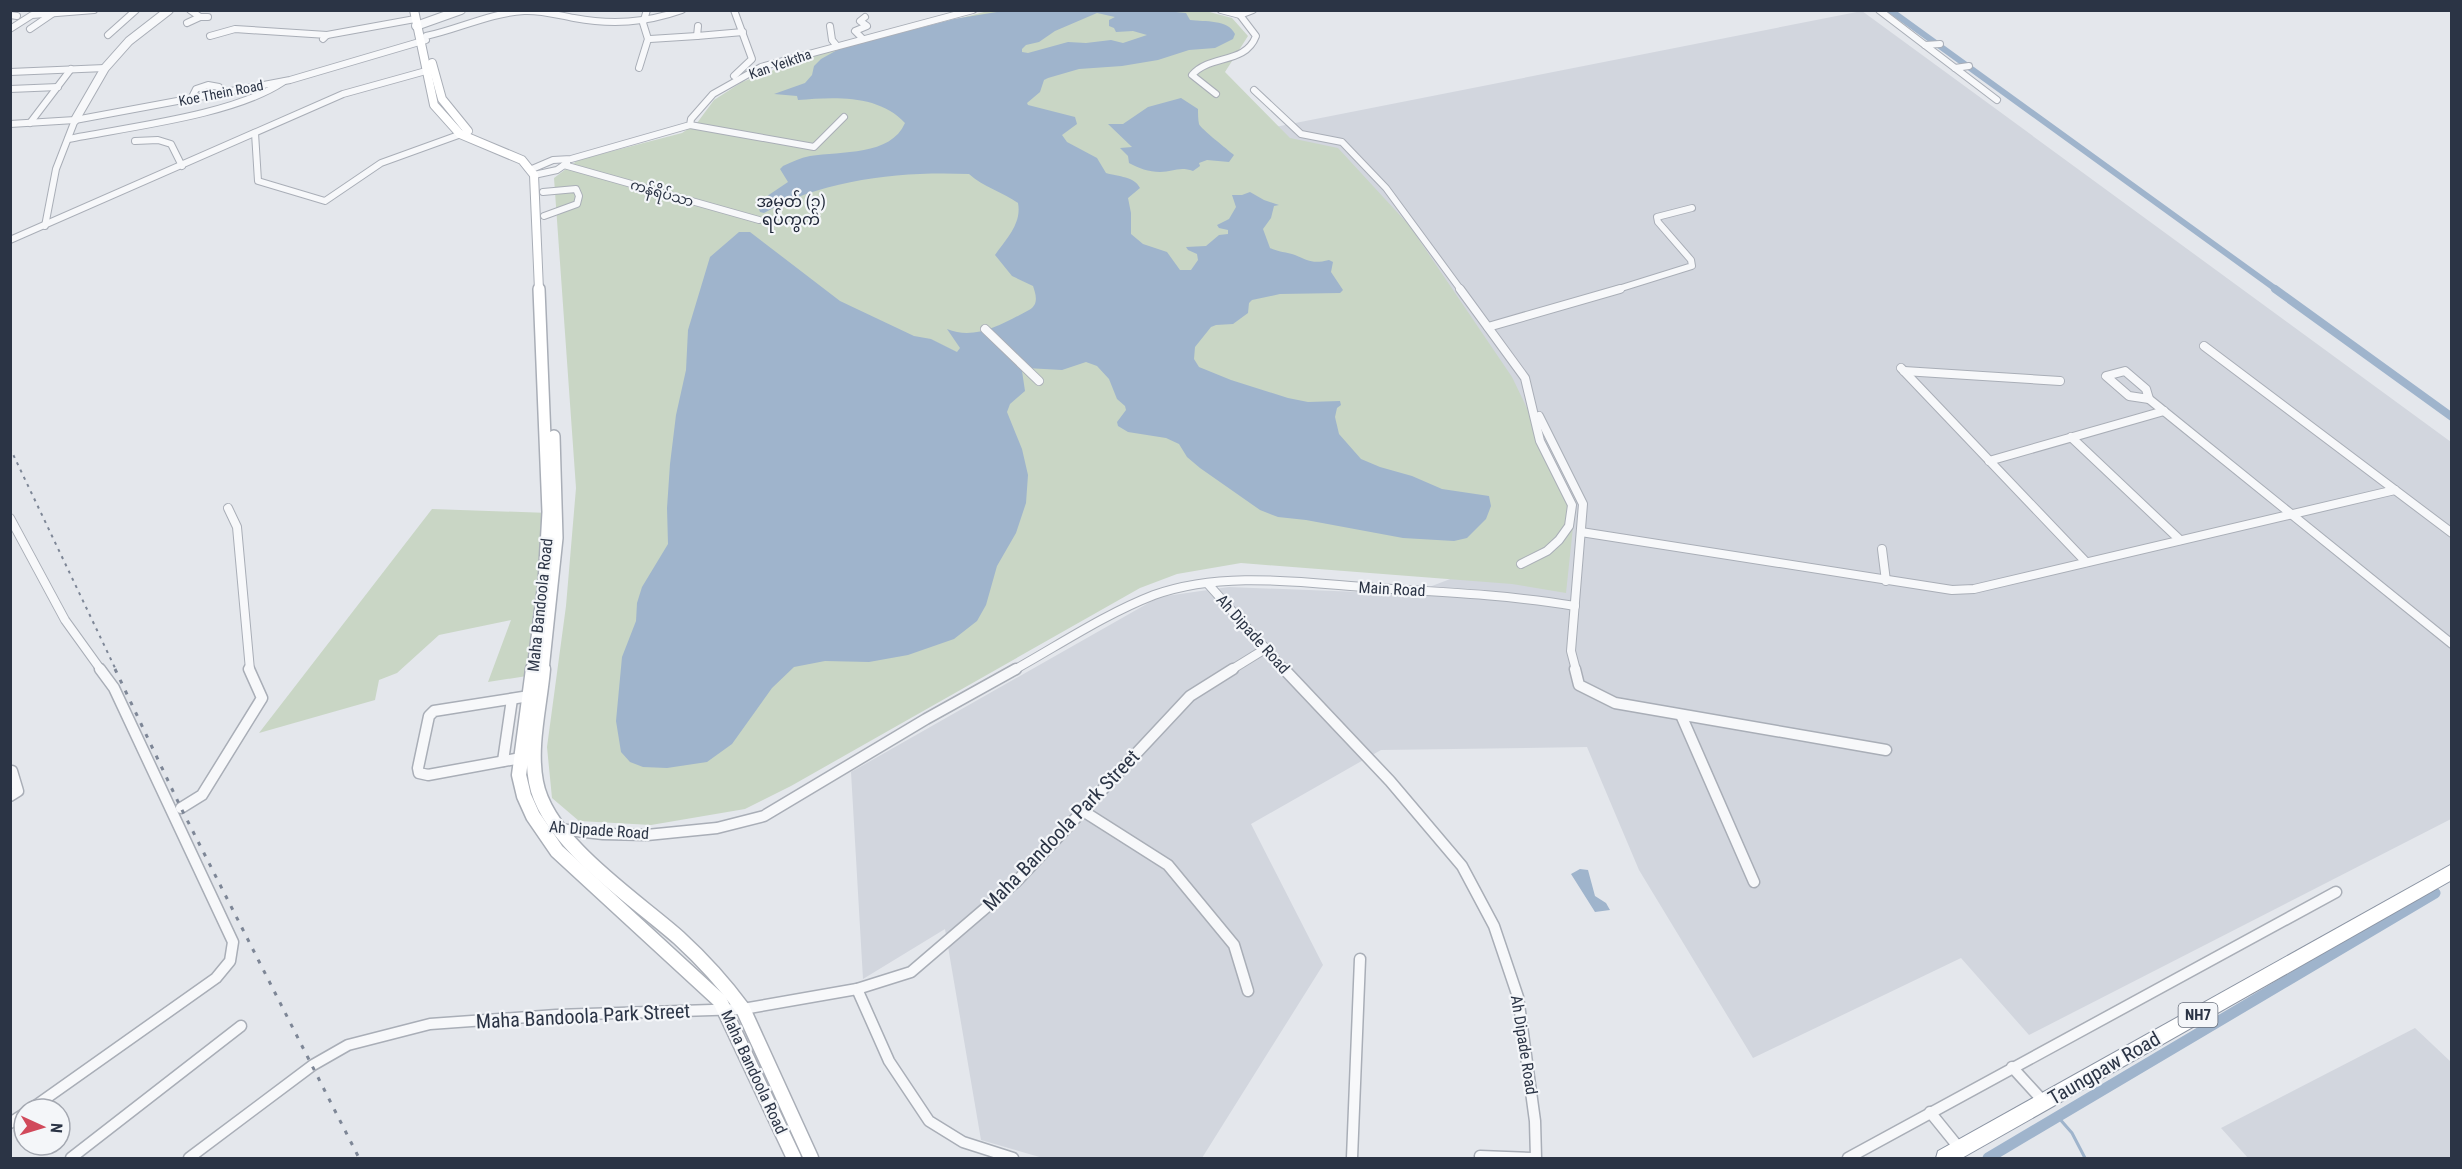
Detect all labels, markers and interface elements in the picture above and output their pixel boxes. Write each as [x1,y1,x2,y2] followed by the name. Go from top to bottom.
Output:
[747,46,813,82] street label: Kan Yeiktha
[177,77,265,109] street label: Koe Thein Road
[627,174,696,213] street label: ကန်ရိပ်သာ
[756,190,826,233] district label: အမှတ် (၃) ရပ်ကွက်
[524,537,556,673] street label: Maha Bandoola Road
[1358,578,1426,600] street label: Main Road
[1212,590,1294,678] street label: Ah Dipade Road
[978,744,1144,916] street label: Maha Bandoola Park Street
[548,817,650,843] street label: Ah Dipade Road
[1507,994,1541,1096] street label: Ah Dipade Road
[475,998,691,1034] street label: Maha Bandoola Park Street
[2178,1003,2218,1027] road number: NH7
[717,1007,791,1137] street label: Maha Bandoola Road
[2044,1026,2164,1110] street label: Taungpaw Road
[12,1097,72,1157] north arrow
[47,1122,66,1134] text: N

